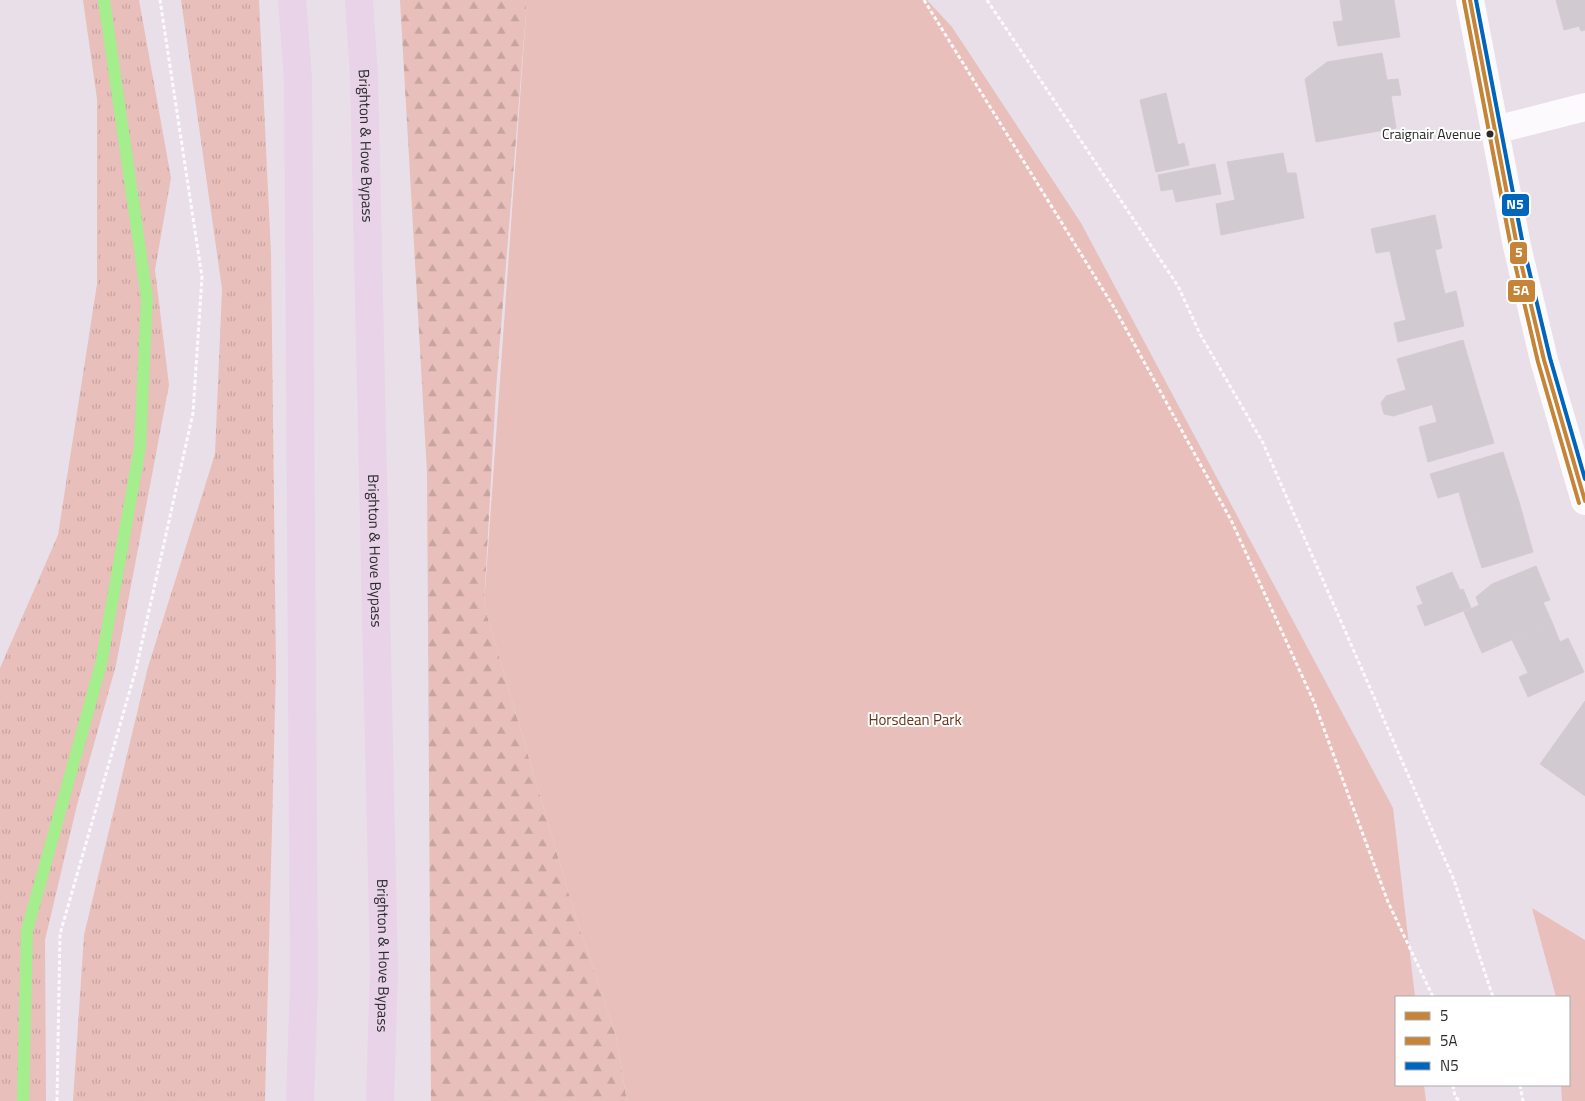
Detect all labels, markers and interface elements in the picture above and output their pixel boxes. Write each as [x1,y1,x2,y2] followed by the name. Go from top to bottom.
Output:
[353,68,379,223] street label: Brighton & Hove Bypass
[1382,123,1481,144] place label: Craignair Avenue
[1485,129,1495,139] marker: Craignair Avenue
[1501,193,1530,217] line badge: N5
[1506,193,1524,214] text: N5
[1509,241,1528,265] line badge: 5
[1515,241,1523,262] text: 5
[1507,279,1536,303] line badge: 5A
[1513,279,1530,300] text: 5A
[362,474,388,628] street label: Brighton & Hove Bypass
[868,708,962,731] park label: Horsdean Park
[371,879,396,1033] street label: Brighton & Hove Bypass
[1395,996,1570,1086] legend
[1440,1004,1448,1027] text: 5
[1440,1029,1457,1052] text: 5A
[1440,1054,1459,1077] text: N5

